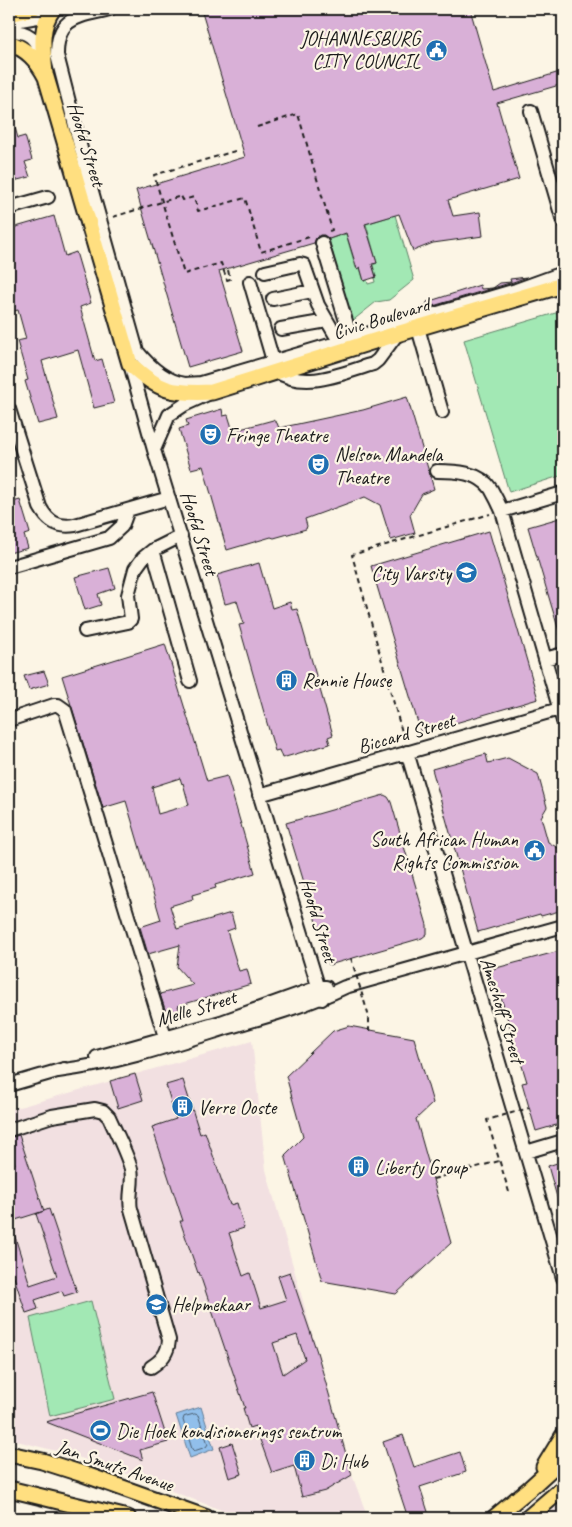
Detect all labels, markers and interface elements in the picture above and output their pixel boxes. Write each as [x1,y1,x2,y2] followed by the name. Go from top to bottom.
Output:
[299,26,422,74] place label: JOHANNESBURG CITY COUNCIL
[424,38,448,62] public building icon: JOHANNESBURG CITY COUNCIL
[62,99,112,192] street label: Hoofd Street
[330,291,436,345] street label: Civic Boulevard
[198,423,222,447] theatre icon: Fringe Theatre
[226,423,329,448] place label: Fringe Theatre
[335,442,444,490] place label: Nelson Mandela Theatre
[307,453,331,477] theatre icon: Nelson Mandela Theatre
[175,488,225,581] street label: Hoofd Street
[371,561,453,586] place label: City Varsity
[455,561,479,585] school or university icon: City Varsity
[274,668,298,692] building icon: Rennie House
[302,668,393,693] place label: Rennie House
[355,707,460,759] street label: Biccard Street
[370,827,519,875] place label: South African Human Rights Commission
[522,839,546,863] public building icon: South African Human Rights Commission
[294,875,344,968] street label: Hoofd Street
[475,954,531,1069] street label: Ameshoff Street
[153,984,241,1032] street label: Melle Street
[170,1095,194,1119] building icon: Verre Ooste
[198,1095,278,1120] place label: Verre Ooste
[347,1155,371,1179] building icon: Liberty Group
[375,1155,469,1180] place label: Liberty Group
[144,1292,168,1316] school or university icon: Helpmekaar
[172,1292,252,1317] place label: Helpmekaar
[88,1419,112,1443] sports icon: Die Hoek kondisionerings sentrum
[116,1419,342,1444] place label: Die Hoek kondisionerings sentrum
[52,1433,178,1498] street label: Jan Smuts Avenue
[292,1449,316,1473] building icon: Di Hub
[320,1449,369,1474] place label: Di Hub

